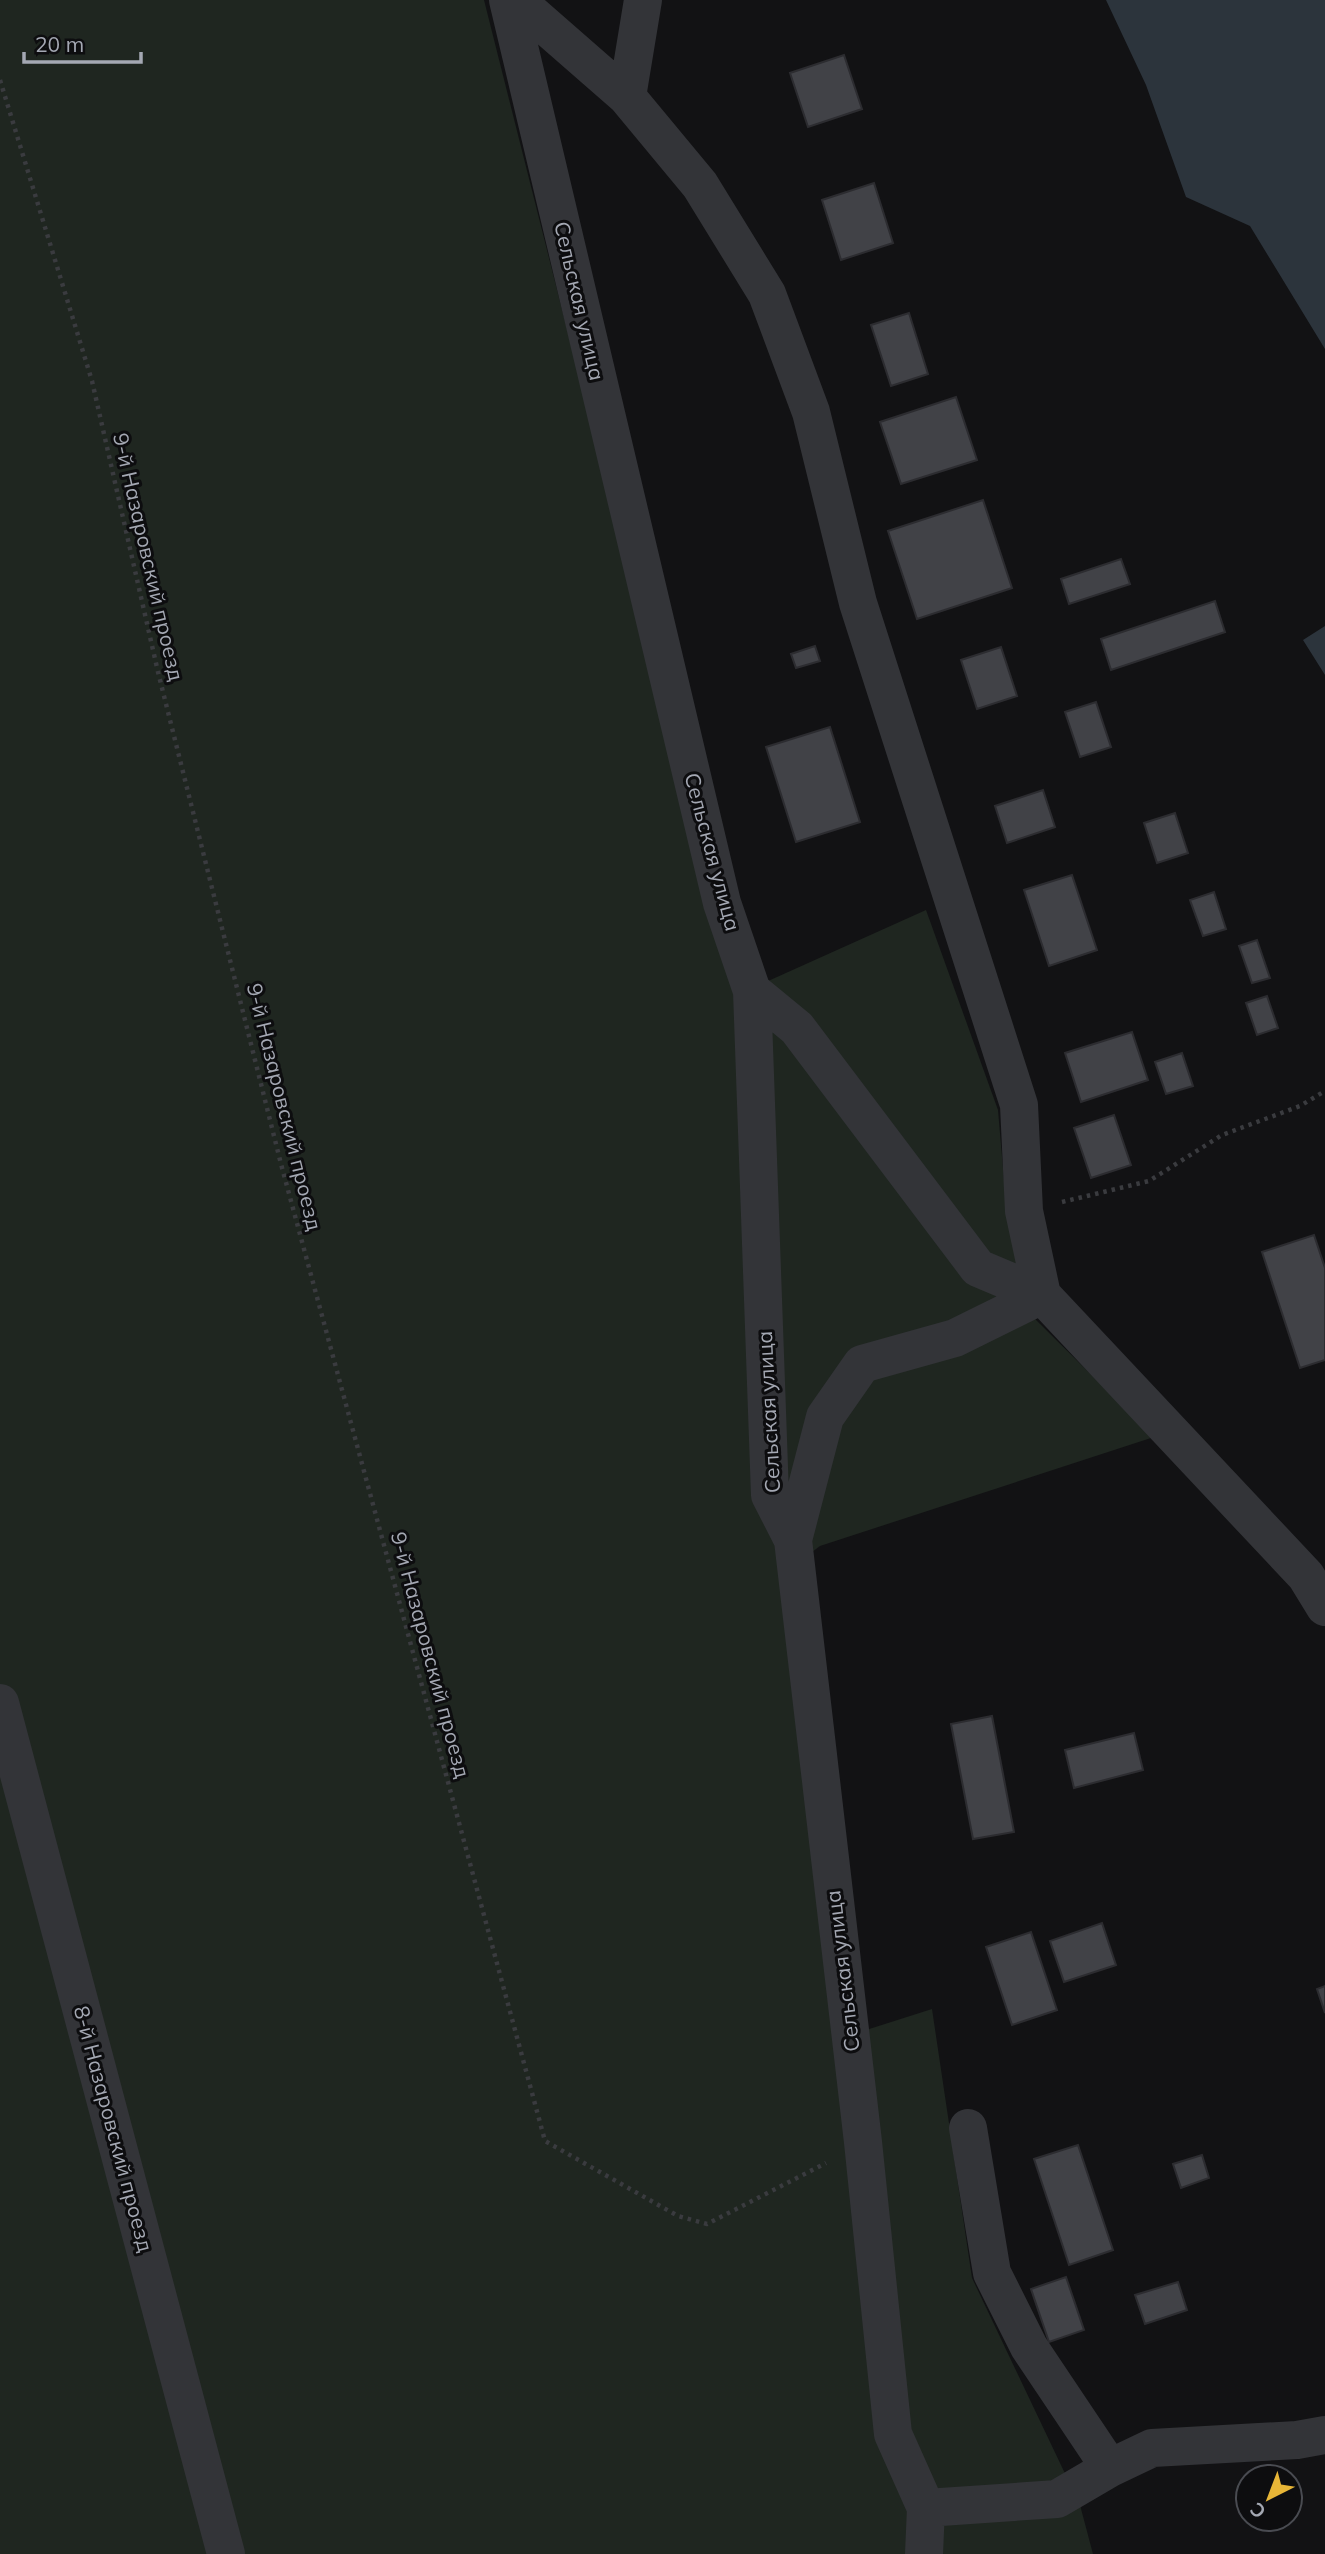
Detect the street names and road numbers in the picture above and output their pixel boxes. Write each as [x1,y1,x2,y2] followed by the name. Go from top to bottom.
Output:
[549,219,611,383] street label: Сельская улица
[108,430,190,684] street label: 9-й Назаровский проезд
[679,770,747,934] street label: Сельская улица
[242,980,328,1233] street label: 9-й Назаровский проезд
[751,1330,785,1494] street label: Сельская улица
[386,1529,476,1781] street label: 9-й Назаровский проезд
[819,1889,865,2053] street label: Сельская улица
[69,2003,159,2255] street label: 8-й Назаровский проезд

